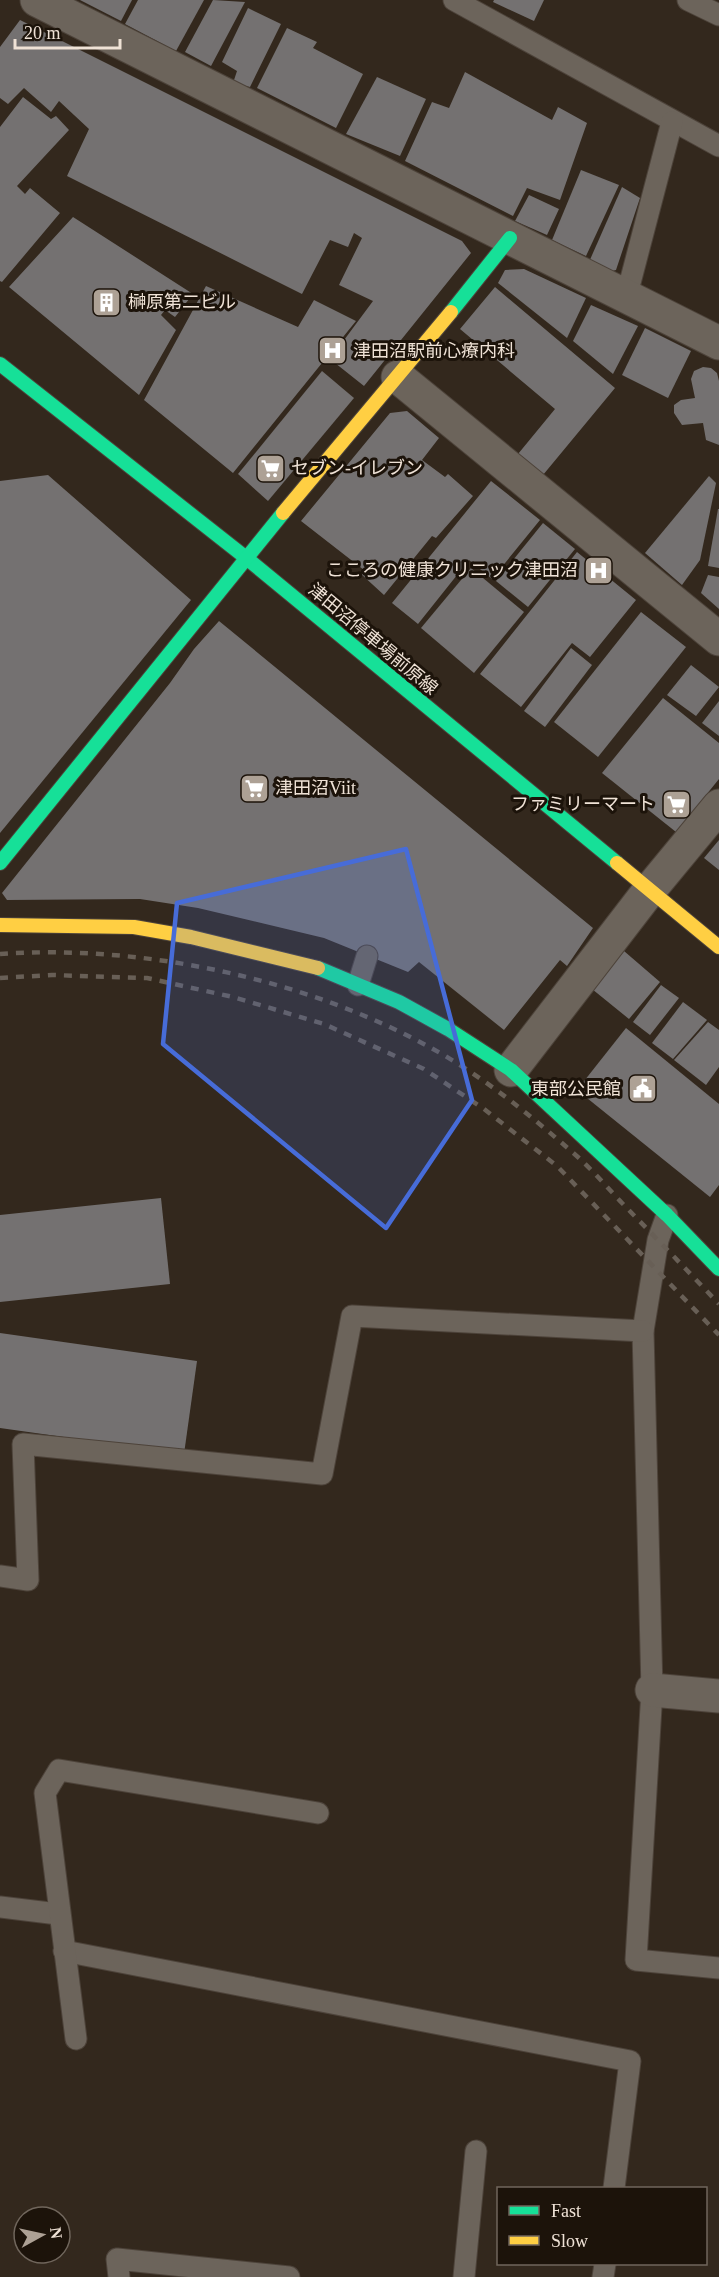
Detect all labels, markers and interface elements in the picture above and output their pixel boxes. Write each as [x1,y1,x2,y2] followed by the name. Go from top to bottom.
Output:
[15,12,120,50] scale bar
[24,23,61,43] text: 20 m
[91,286,123,318] building icon: 榊原第二ビル
[128,292,236,312] place label: 榊原第二ビル
[316,335,348,367] hospital icon: 津田沼駅前心療内科
[353,341,515,361] place label: 津田沼駅前心療内科
[254,452,286,484] supermarket icon: セブン-イレブン
[291,458,423,478] place label: セブン-イレブン
[583,554,615,586] hospital icon: こころの健康クリニック津田沼
[326,560,578,580] place label: こころの健康クリニック津田沼
[305,579,441,699] street label: 津田沼停車場前原線
[238,772,270,804] supermarket icon: 津田沼Viit
[275,778,356,798] place label: 津田沼Viit
[660,788,692,820] supermarket icon: ファミリーマート
[511,794,655,814] place label: ファミリーマート
[626,1073,658,1105] public building icon: 東部公民館
[531,1079,621,1099] place label: 東部公民館
[497,2187,707,2265] legend
[551,2201,581,2221] text: Fast
[12,2205,72,2265] north arrow
[47,2226,66,2240] text: N
[551,2231,588,2251] text: Slow

